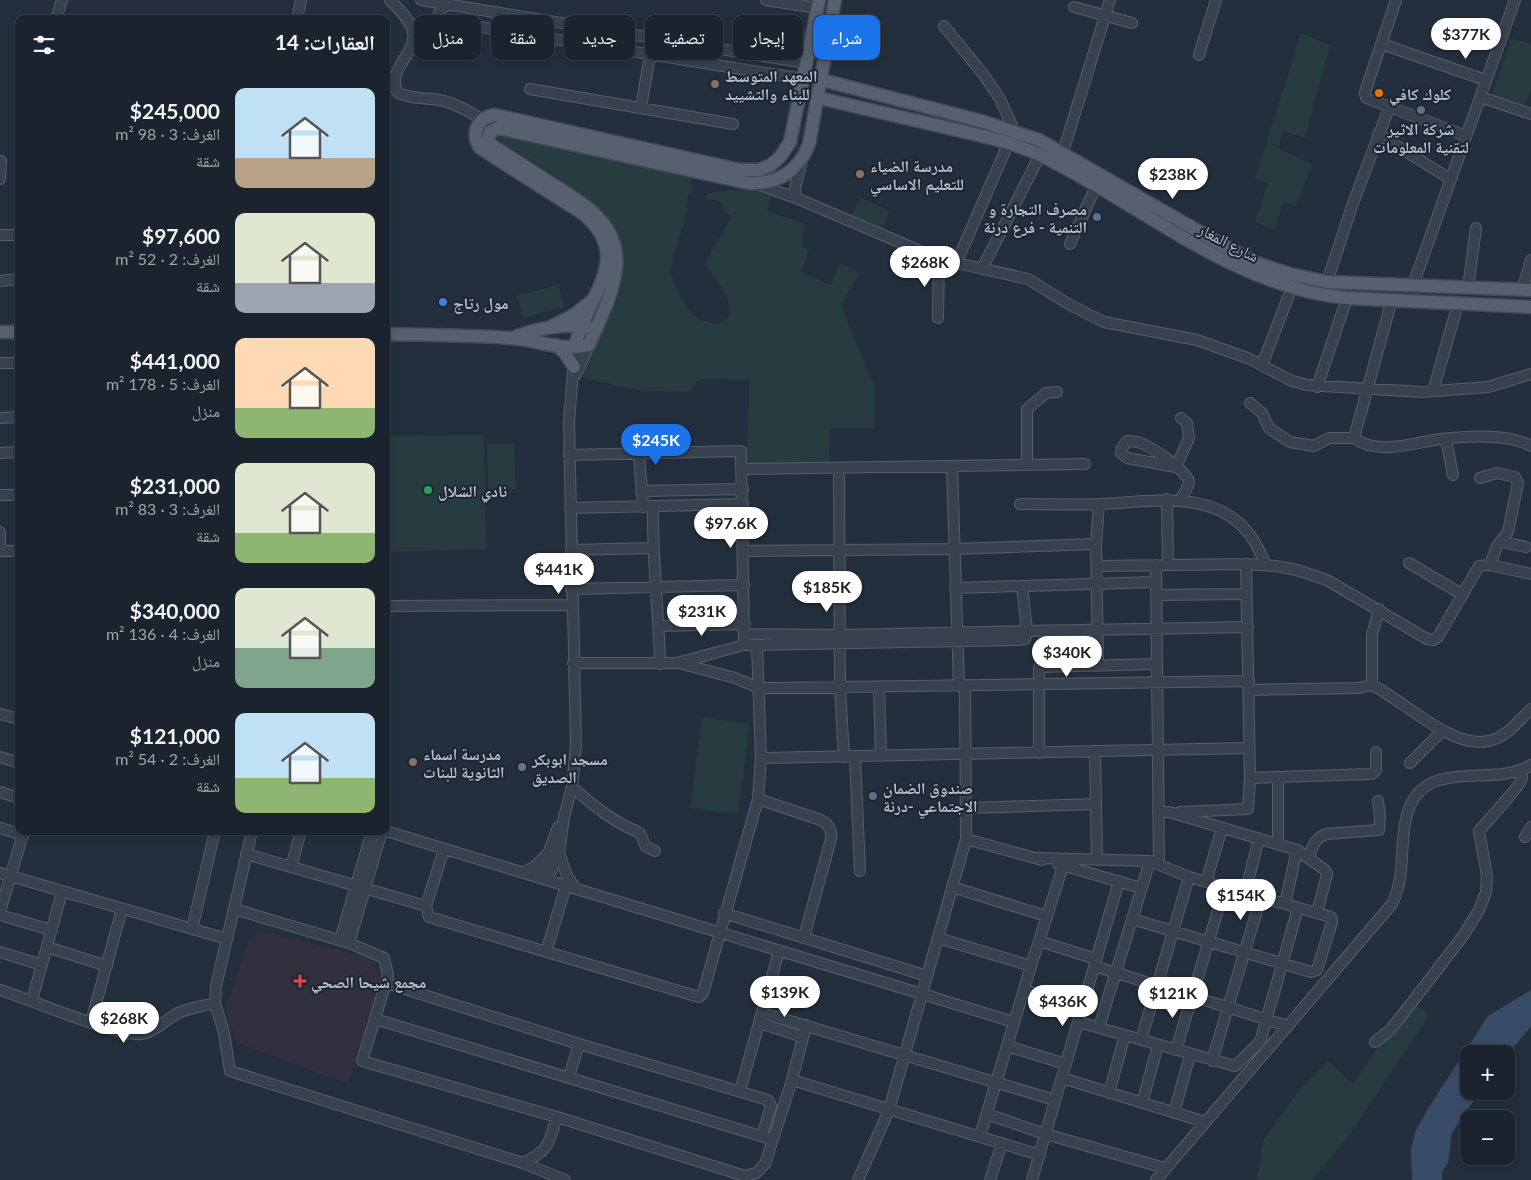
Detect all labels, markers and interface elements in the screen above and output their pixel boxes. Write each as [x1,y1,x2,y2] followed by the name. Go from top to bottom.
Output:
[414,15,481,60] chip: منزل
[491,15,554,60] chip: شقة
[564,15,635,60] chip: جديد
[645,15,723,60] chip: تصفية
[733,15,803,60] chip: إيجار
[813,15,880,60] chip: شراء
[1431,18,1501,60] pin: $377K
[1442,24,1490,43] text: $377K
[275,29,375,54] text: العقارات: 14
[30,31,58,59] icon: filters
[725,66,818,103] place label: المعهد المتوسط للبناء والتشييد
[709,78,721,90] marker: المعهد المتوسط للبناء والتشييد
[1389,84,1451,106] place label: كلوك كافي
[1373,87,1385,99] marker: كلوك كافي
[130,98,220,123] text: $245,000
[1415,104,1427,116] marker: شركة الاثير لتقنية المعلومات
[275,108,335,168] icon: home
[1373,119,1469,156] place label: شركة الاثير لتقنية المعلومات
[115,124,220,143] text: الغرف: 3 · 98 m²
[196,151,220,170] text: شقة
[870,156,964,196] place label: مدرسة الضياء للتعليم الاساسي
[1138,158,1208,200] pin: $238K
[1149,164,1197,183] text: $238K
[854,168,866,180] marker: مدرسة الضياء للتعليم الاساسي
[983,199,1087,238] place label: مصرف التجارة و التنمية - فرع درنة
[1091,211,1103,223] marker: مصرف التجارة و التنمية - فرع درنة
[1194,218,1262,267] street label: شارع المغار
[142,223,220,248] text: $97,600
[275,233,335,293] icon: home
[890,246,960,288] pin: $268K
[115,249,220,268] text: الغرف: 2 · 52 m²
[901,252,949,271] text: $268K
[196,276,220,295] text: شقة
[453,293,509,314] place label: مول رتاج
[437,296,449,308] marker: مول رتاج
[130,348,220,373] text: $441,000
[275,358,335,418] icon: home
[106,374,220,393] text: الغرف: 5 · 178 m²
[192,401,220,420] text: منزل
[621,424,691,466] pin: $245K
[632,430,680,449] text: $245K
[130,473,220,498] text: $231,000
[438,481,507,503] place label: نادي الشلال
[275,483,335,543] icon: home
[422,484,434,496] marker: نادي الشلال
[115,499,220,518] text: الغرف: 3 · 83 m²
[690,506,772,549] pin: $97.6K
[705,513,757,532] text: $97.6K
[196,526,220,545] text: شقة
[524,552,594,595] pin: $441K
[535,559,583,578] text: $441K
[792,570,862,613] pin: $185K
[803,577,851,596] text: $185K
[667,594,737,637] pin: $231K
[130,598,220,623] text: $340,000
[678,601,726,620] text: $231K
[275,608,335,668] icon: home
[106,624,220,643] text: الغرف: 4 · 136 m²
[1032,636,1102,678] pin: $340K
[1043,642,1091,661] text: $340K
[192,651,220,670] text: منزل
[130,723,220,748] text: $121,000
[275,733,335,793] icon: home
[423,744,505,781] place label: مدرسة اسماء الثانوية للبنات
[115,749,220,768] text: الغرف: 2 · 54 m²
[531,749,608,787] place label: مسجد ابوبكر الصديق
[407,756,419,768] marker: مدرسة اسماء الثانوية للبنات
[516,761,528,773] marker: مسجد ابوبكر الصديق
[196,776,220,795] text: شقة
[883,778,978,818] place label: صندوق الضمان الاجتماعي -درنة
[867,790,879,802] marker: صندوق الضمان الاجتماعي -درنة
[1206,878,1276,921] pin: $154K
[1217,885,1265,904] text: $154K
[311,972,426,994] place label: مجمع شيحا الصحي
[293,974,307,988] marker: مجمع شيحا الصحي
[750,976,820,1018] pin: $139K
[1138,976,1208,1019] pin: $121K
[761,982,809,1001] text: $139K
[1149,983,1197,1002] text: $121K
[1028,984,1098,1027] pin: $436K
[1039,991,1087,1010] text: $436K
[89,1002,159,1044] pin: $268K
[100,1008,148,1027] text: $268K
[1460,1045,1515,1165] map controls
[1460,1045,1515,1100] button: +
[1460,1110,1515,1165] button: −

